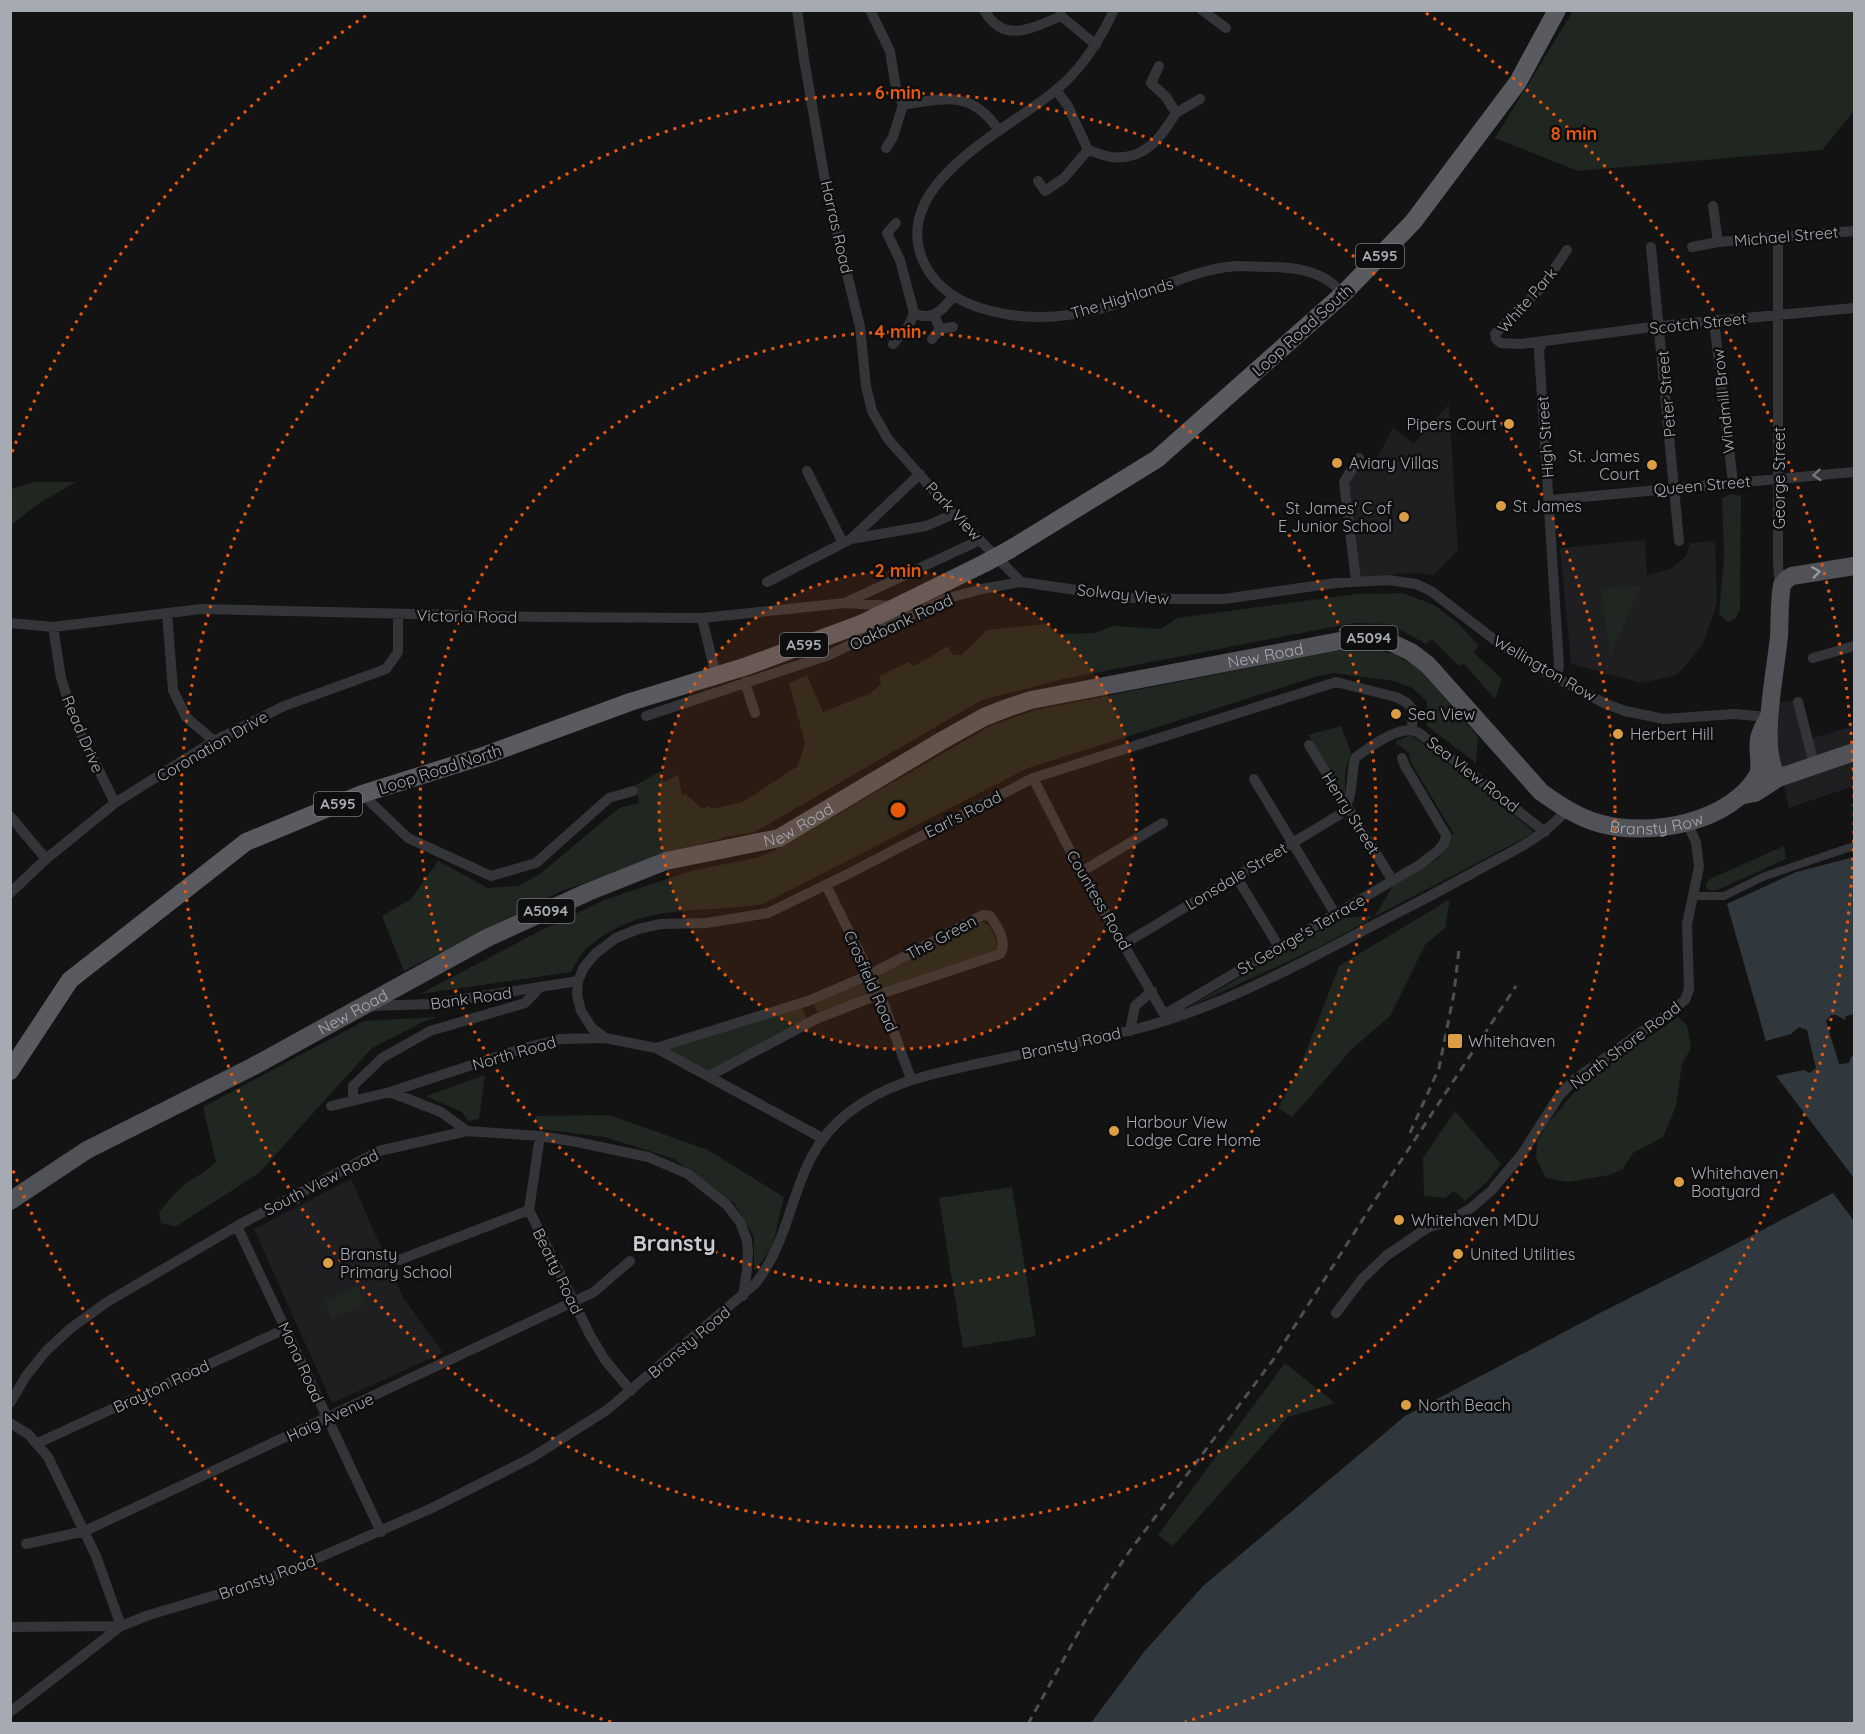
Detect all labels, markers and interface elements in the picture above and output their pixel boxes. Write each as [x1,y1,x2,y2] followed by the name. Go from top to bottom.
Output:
[875,81,921,104] text: 6 min
[1551,122,1597,145] text: 8 min
[817,179,857,275] street label: Harras Road
[1733,221,1839,251] street label: Michael Street
[1356,244,1404,268] road number: A595
[1493,263,1561,337] street label: White Park
[1068,273,1176,323] street label: The Highlands
[1248,280,1356,380] street label: Loop Road South
[1648,308,1748,338] street label: Scotch Street
[874,320,922,343] text: 4 min
[1708,347,1738,455] street label: Windmill Brow
[1652,350,1680,438] street label: Peter Street
[1532,395,1558,479] street label: High Street
[1406,414,1497,434] place label: Pipers Court
[1502,417,1516,431] marker: Pipers Court
[1769,427,1789,529] street label: George Street
[1568,446,1640,484] place label: St. James Court
[1349,453,1439,473] place label: Aviary Villas
[1330,456,1344,470] marker: Aviary Villas
[1645,458,1659,472] marker: St. James Court
[1812,468,1822,481] one-way arrow
[1653,471,1751,499] street label: Queen Street
[922,477,986,545] street label: Park View
[1513,496,1582,516] place label: St James
[1278,498,1392,536] place label: St James' C of E Junior School
[1494,499,1508,513] marker: St James
[1397,510,1411,524] marker: St James' C of E Junior School
[875,559,921,582] text: 2 min
[1812,566,1821,578] one-way arrow
[1076,579,1170,609] street label: Solway View
[846,589,956,655] street label: Oakbank Road
[416,605,518,627] street label: Victoria Road
[1340,626,1398,650] road number: A5094
[1490,631,1600,705] street label: Wellington Row
[780,633,828,657] road number: A595
[1226,638,1305,672] street label: New Road
[58,692,108,776] street label: Read Drive
[1408,704,1475,724] place label: Sea View
[153,706,271,786] street label: Coronation Drive
[1389,707,1403,721] marker: Sea View
[1630,724,1714,744] place label: Herbert Hill
[1611,727,1625,741] marker: Herbert Hill
[1423,732,1523,816] street label: Sea View Road
[376,740,504,798] street label: Loop Road North
[1318,768,1384,858] street label: Henry Street
[921,786,1005,842] street label: Earl's Road
[314,792,362,816] road number: A595
[762,798,837,851] street label: New Road
[888,800,908,820] centre of rings
[1608,808,1706,839] street label: Bransty Row
[1182,838,1290,914] street label: Lonsdale Street
[1062,847,1136,953] street label: Countess Road
[1234,889,1368,979] street label: St George's Terrace
[518,899,574,923] road number: A5094
[903,910,979,964] street label: The Green
[840,927,902,1035] street label: Crosfield Road
[429,982,513,1014] street label: Bank Road
[314,984,391,1039] street label: New Road
[1566,997,1684,1093] street label: North Shore Road
[1019,1023,1123,1063] street label: Bransty Road
[1468,1031,1556,1051] place label: Whitehaven
[470,1032,558,1074] street label: North Road
[1446,1032,1464,1050] marker: Whitehaven
[1126,1112,1261,1150] place label: Harbour View Lodge Care Home
[1107,1124,1121,1138] marker: Harbour View Lodge Care Home
[260,1145,382,1219] street label: South View Road
[1691,1163,1779,1201] place label: Whitehaven Boatyard
[1672,1175,1686,1189] marker: Whitehaven Boatyard
[1411,1210,1539,1230] place label: Whitehaven MDU
[1392,1213,1406,1227] marker: Whitehaven MDU
[529,1225,587,1317] street label: Beatty Road
[632,1229,716,1257] district label: Bransty
[340,1244,452,1282] place label: Bransty Primary School
[1470,1244,1575,1264] place label: United Utilities
[1451,1247,1465,1261] marker: United Utilities
[321,1256,335,1270] marker: Bransty Primary School
[644,1302,734,1382] street label: Bransty Road
[274,1319,328,1405] street label: Mona Road
[110,1355,212,1417] street label: Brayton Road
[283,1388,377,1446] street label: Haig Avenue
[1418,1395,1511,1415] place label: North Beach
[1399,1398,1413,1412] marker: North Beach
[216,1550,318,1604] street label: Bransty Road

